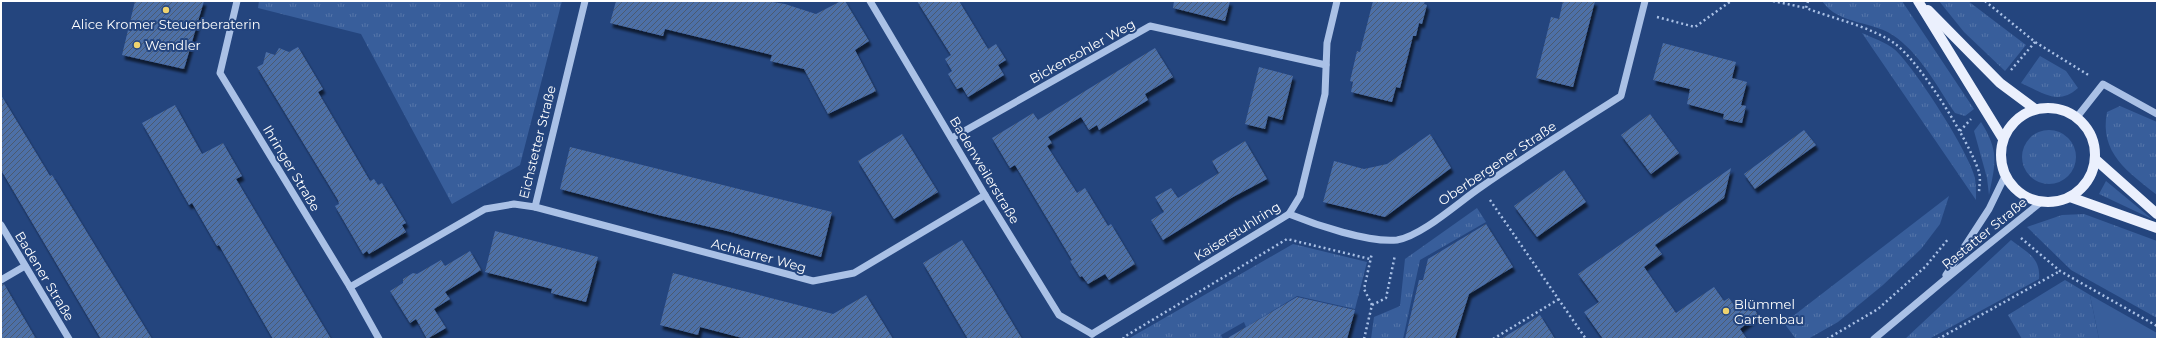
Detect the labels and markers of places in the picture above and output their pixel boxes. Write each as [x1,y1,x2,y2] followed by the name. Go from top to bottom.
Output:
[161,5,171,15] marker: Alice Kromer Steuerberaterin
[71,16,261,32] place label: Alice Kromer Steuerberaterin
[145,37,201,53] place label: Wendler
[132,40,142,50] marker: Wendler
[1734,296,1804,327] place label: Blümmel Gartenbau
[1721,306,1731,316] marker: Blümmel Gartenbau

